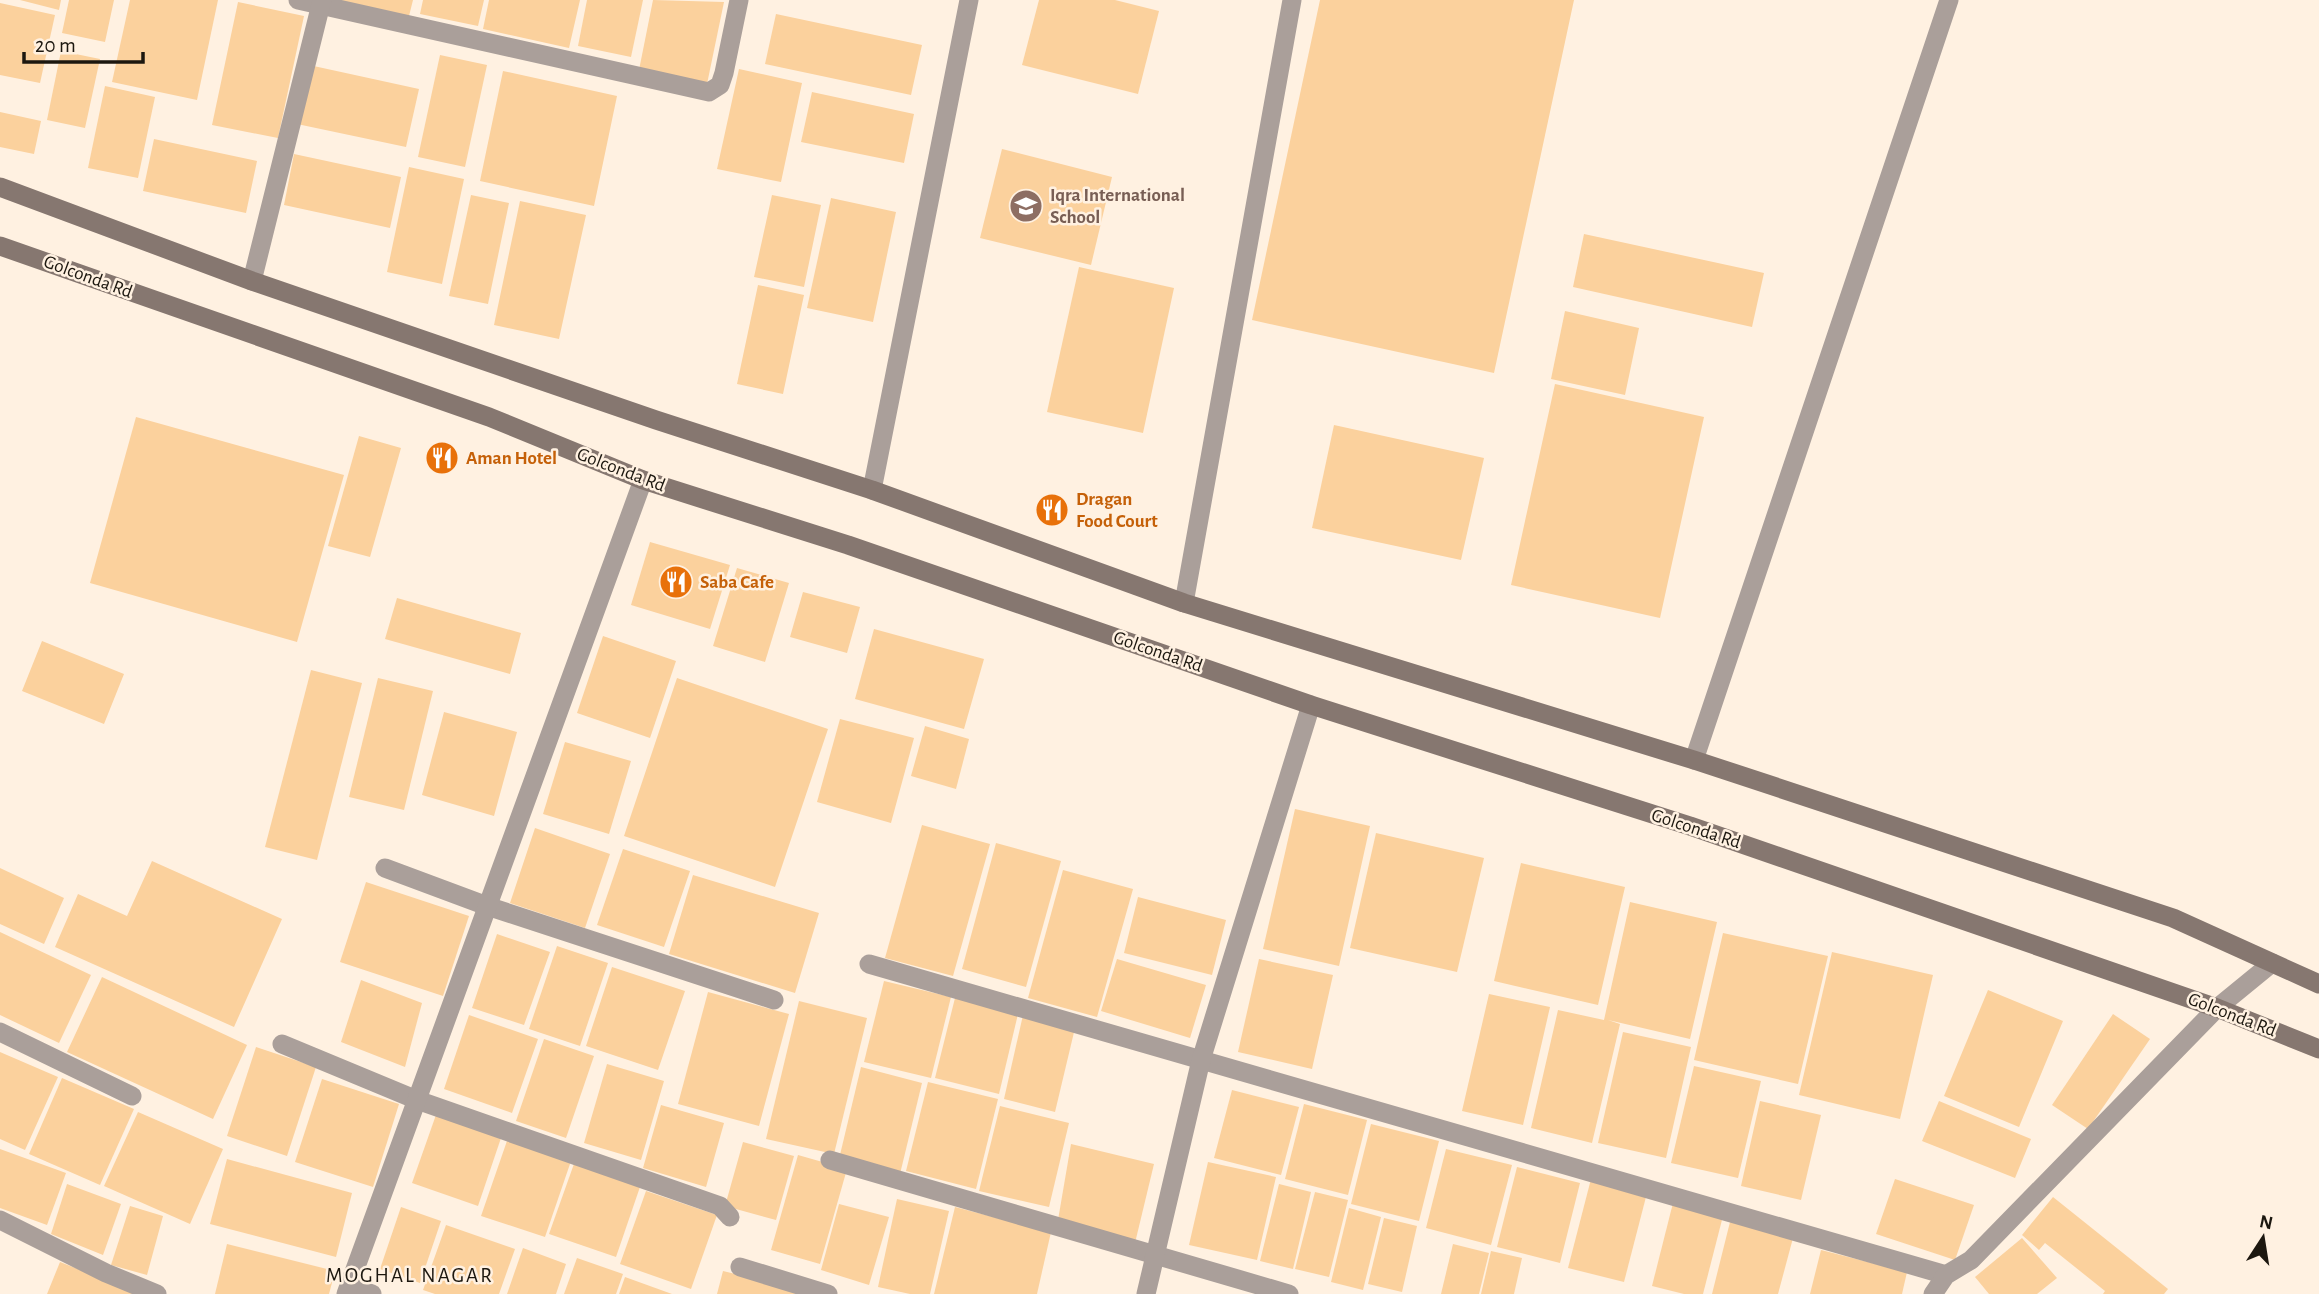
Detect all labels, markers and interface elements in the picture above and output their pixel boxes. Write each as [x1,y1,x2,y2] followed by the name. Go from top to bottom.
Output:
[24,21,144,65] scale bar
[35,35,76,56] text: 20 m
[1050,186,1185,227] place label: Iqra International School
[1007,187,1045,225] school or university icon: Iqra International School
[41,252,135,302] street label: Golconda Rd
[423,439,461,477] restaurant icon: Aman Hotel
[574,445,668,496] street label: Golconda Rd
[466,449,557,468] place label: Aman Hotel
[1076,490,1158,531] place label: Dragan Food Court
[1033,491,1071,529] restaurant icon: Dragan Food Court
[657,563,695,601] restaurant icon: Saba Cafe
[700,573,774,592] place label: Saba Cafe
[1111,628,1205,676] street label: Golconda Rd
[1649,806,1743,852] street label: Golconda Rd
[2185,990,2279,1041] street label: Golconda Rd
[2228,1203,2298,1273] north arrow
[2258,1212,2275,1234] text: N
[326,1265,494,1286] district label: MOGHAL NAGAR

